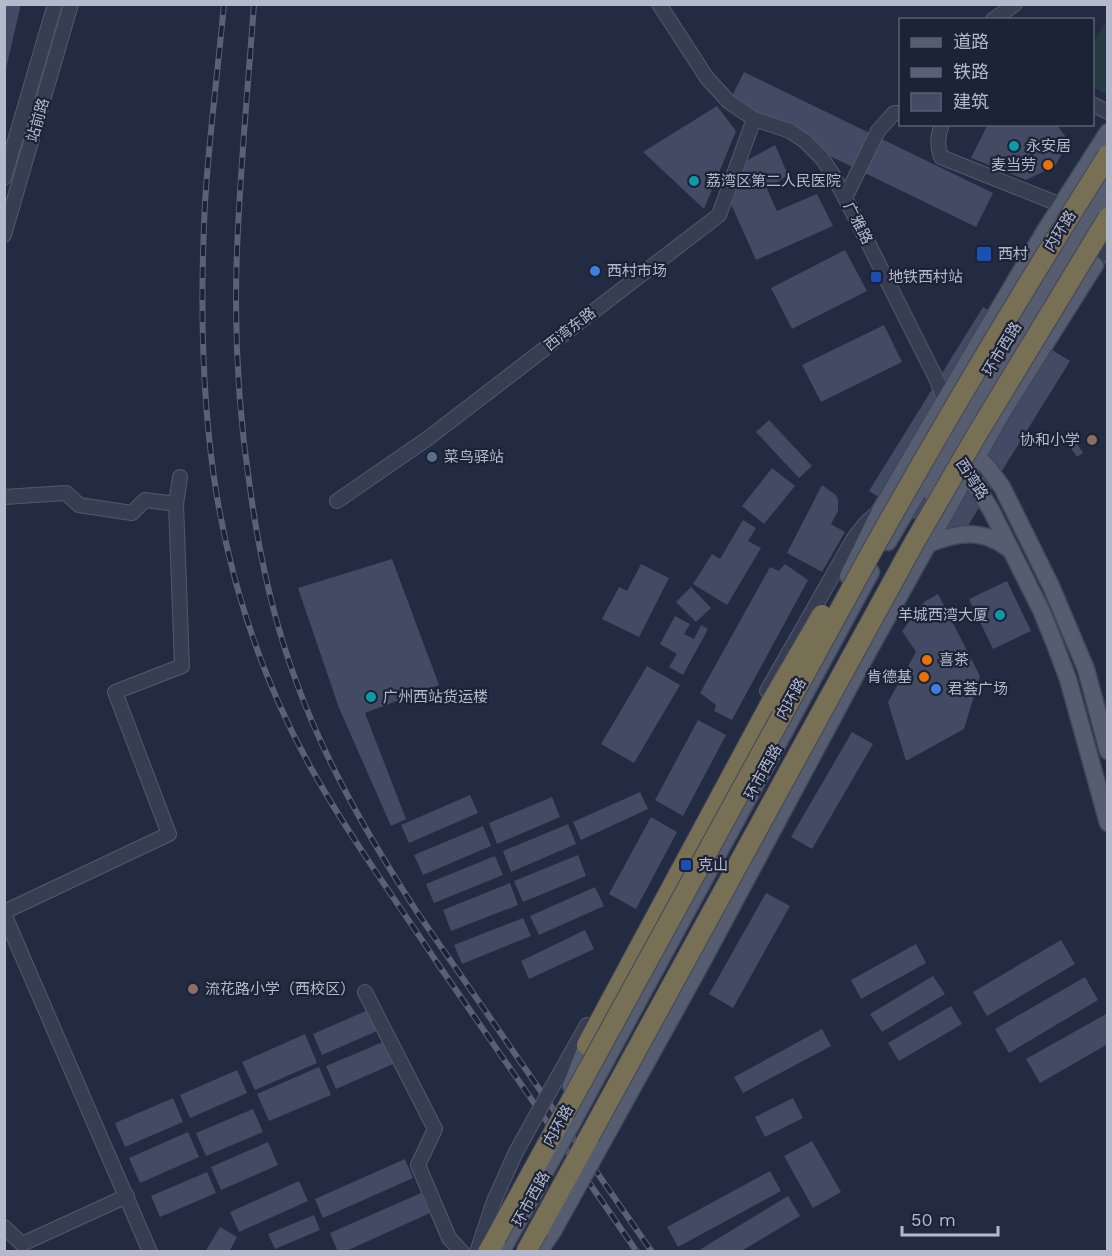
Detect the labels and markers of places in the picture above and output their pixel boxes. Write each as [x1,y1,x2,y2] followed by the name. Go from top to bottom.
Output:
[1026,137,1071,155] place label: 永安居
[1007,139,1021,153] marker: 永安居
[991,156,1036,174] place label: 麦当劳
[1041,158,1055,172] marker: 麦当劳
[706,172,841,190] place label: 荔湾区第二人民医院
[687,174,701,188] marker: 荔湾区第二人民医院
[975,245,993,263] marker: 西村
[998,245,1028,263] place label: 西村
[607,262,667,280] place label: 西村市场
[588,264,602,278] marker: 西村市场
[888,268,963,286] place label: 地铁西村站
[869,270,883,284] marker: 地铁西村站
[1020,431,1080,449] place label: 协和小学
[1085,433,1099,447] marker: 协和小学
[444,448,504,466] place label: 菜鸟驿站
[425,450,439,464] marker: 菜鸟驿站
[898,606,988,624] place label: 羊城西湾大厦
[993,608,1007,622] marker: 羊城西湾大厦
[939,651,969,669] place label: 喜茶
[920,653,934,667] marker: 喜茶
[867,668,912,686] place label: 肯德基
[917,670,931,684] marker: 肯德基
[948,680,1008,698] place label: 君荟广场
[929,682,943,696] marker: 君荟广场
[383,688,488,706] place label: 广州西站货运楼
[364,690,378,704] marker: 广州西站货运楼
[698,856,728,874] place label: 克山
[679,858,693,872] marker: 克山
[205,980,355,998] place label: 流花路小学（西校区）
[186,982,200,996] marker: 流花路小学（西校区）

